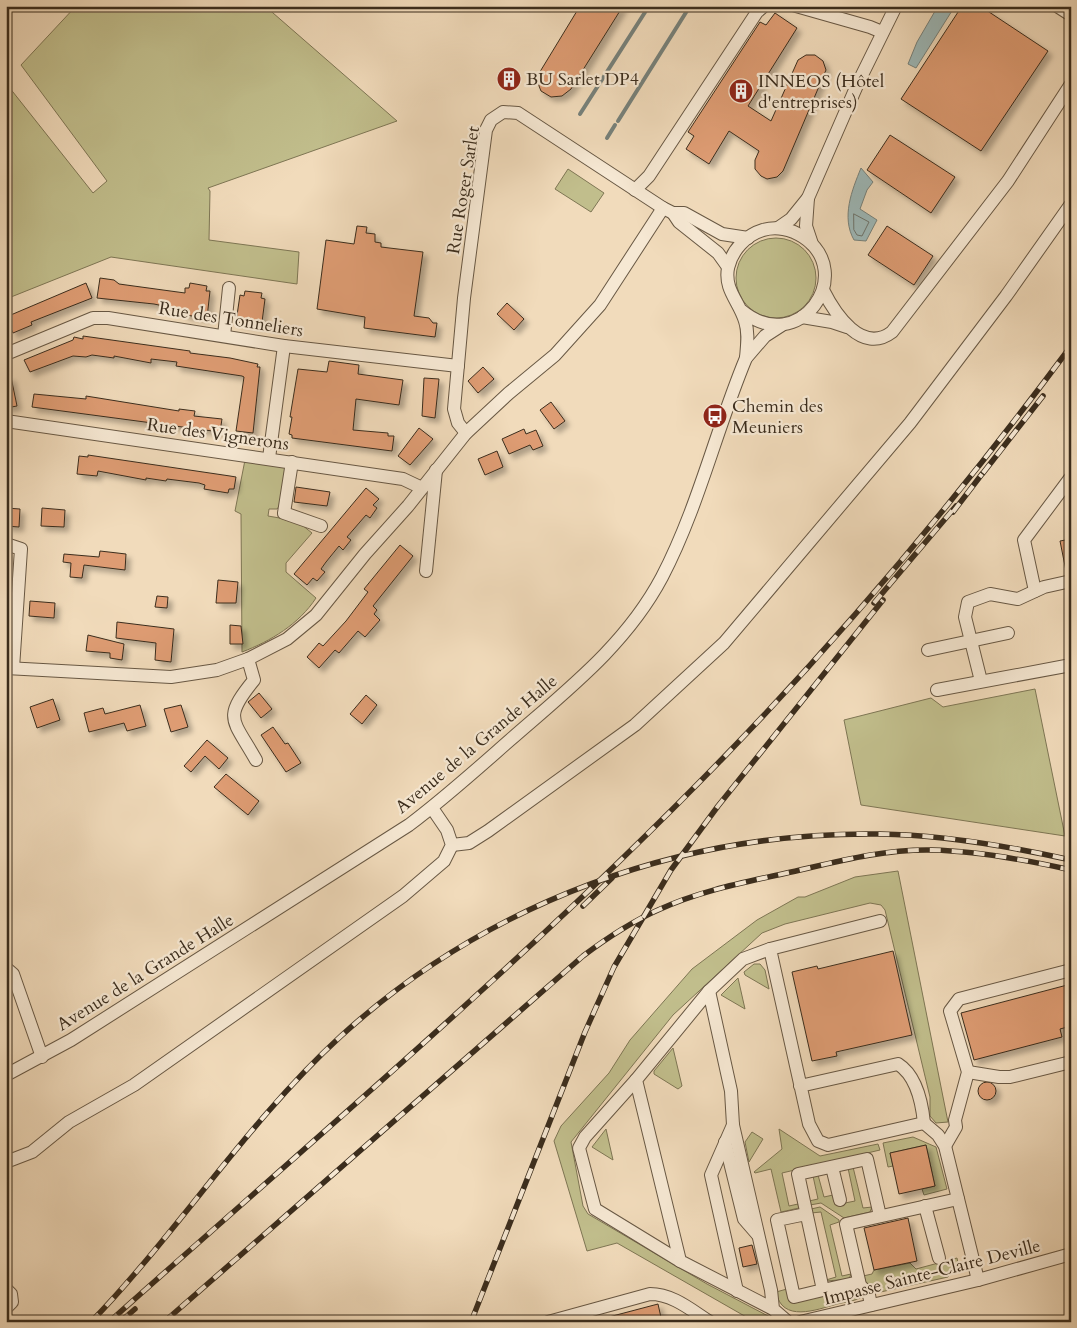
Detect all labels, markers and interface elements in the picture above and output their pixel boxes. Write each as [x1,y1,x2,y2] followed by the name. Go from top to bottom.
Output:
[496,66,522,92] building icon: BU Sarlet DP4
[526,67,639,92] place label: BU Sarlet DP4
[758,69,885,115] place label: INNEOS (Hôtel d'entreprises)
[728,78,754,104] building icon: INNEOS (Hôtel d'entreprises)
[441,124,486,256] street label: Rue Roger Sarlet
[157,296,305,343] street label: Rue des Tonneliers
[732,394,823,440] place label: Chemin des Meuniers
[702,403,728,429] bus stop icon: Chemin des Meuniers
[145,412,291,457] street label: Rue des Vignerons
[390,669,563,820] street label: Avenue de la Grande Halle
[52,908,239,1037] street label: Avenue de la Grande Halle
[821,1233,1043,1312] street label: Impasse Sainte-Claire Deville

